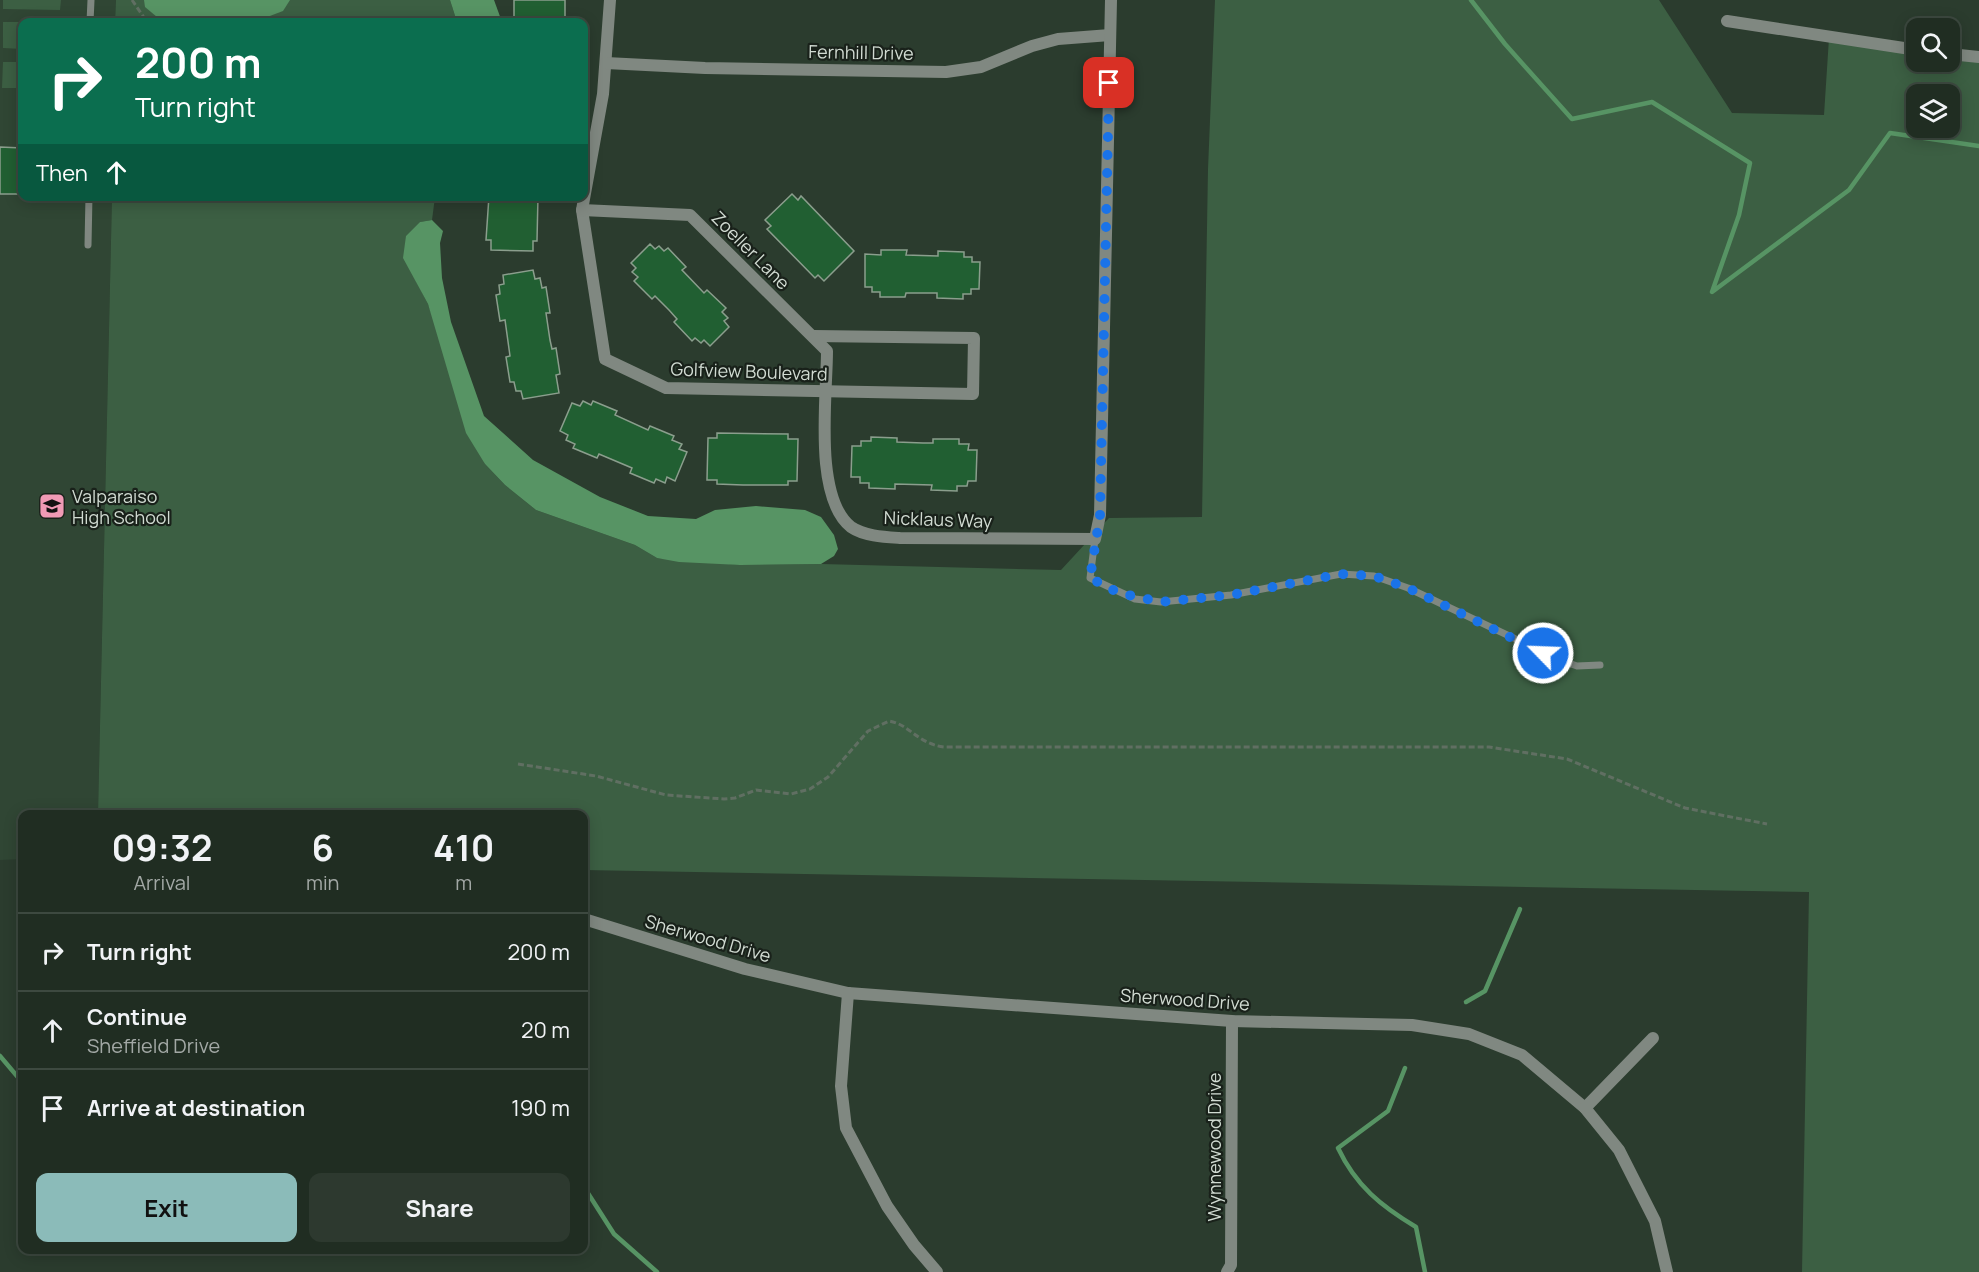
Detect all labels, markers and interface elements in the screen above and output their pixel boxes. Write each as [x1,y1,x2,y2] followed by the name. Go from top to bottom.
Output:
[1906,18,1960,138] map controls
[1906,18,1960,72] button: search
[135,33,261,91] text: 200 m
[808,39,914,65] street label: Fernhill Drive
[36,42,114,120] icon: right
[1083,57,1134,108] pin
[1092,66,1125,99] icon: arrive
[1906,84,1960,138] button: layers
[135,88,256,125] text: Turn right
[100,156,133,189] icon: ahead
[36,158,88,188] text: Then
[707,206,795,294] street label: Zoeller Lane
[670,356,828,386] street label: Golfview Boulevard
[72,484,171,529] place label: Valparaiso High School
[37,491,67,521] school or university icon: Valparaiso High School
[883,505,993,533] street label: Nicklaus Way
[1511,621,1575,685] position arrow
[112,823,212,872] text: 09:32
[311,823,334,872] text: 6
[433,823,494,872] text: 410
[133,869,191,896] text: Arrival
[306,869,339,896] text: min
[455,869,472,896] text: m
[642,909,774,967] street label: Sherwood Drive
[36,936,69,969] icon: right
[87,937,192,967] text: Turn right
[508,937,570,967] text: 200 m
[1119,982,1251,1016] street label: Sherwood Drive
[87,1002,187,1032] text: Continue
[36,1014,69,1047] icon: ahead
[521,1015,570,1045] text: 20 m
[87,1032,220,1059] text: Sheffield Drive
[1202,1073,1226,1221] street label: Wynnewood Drive
[36,1092,69,1125] icon: arrive
[87,1093,305,1123] text: Arrive at destination
[511,1093,570,1123] text: 190 m
[36,1173,297,1242] button: Exit
[309,1173,570,1242] button: Share

